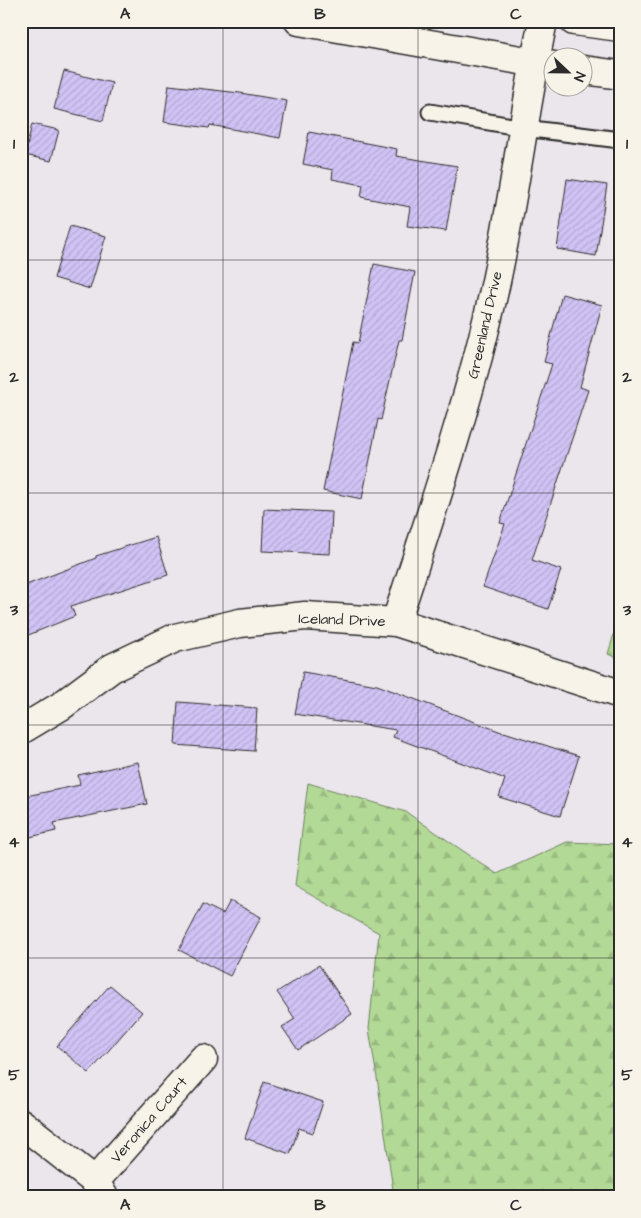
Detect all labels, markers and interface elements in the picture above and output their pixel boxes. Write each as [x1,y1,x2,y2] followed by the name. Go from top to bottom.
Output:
[120,3,131,25] text: A
[314,3,326,25] text: B
[510,3,522,25] text: C
[544,48,594,98] north arrow
[568,69,590,85] text: N
[13,133,16,155] text: 1
[626,133,629,155] text: 1
[462,269,508,381] street label: Greenland Drive
[8,366,19,388] text: 2
[621,366,632,388] text: 2
[9,599,19,621] text: 3
[622,599,632,621] text: 3
[298,608,386,632] street label: Iceland Drive
[9,831,20,853] text: 4
[622,831,633,853] text: 4
[8,1064,20,1086] text: 5
[621,1064,633,1086] text: 5
[106,1072,192,1168] street label: Veronica Court
[120,1194,131,1216] text: A
[314,1194,326,1216] text: B
[510,1194,522,1216] text: C

